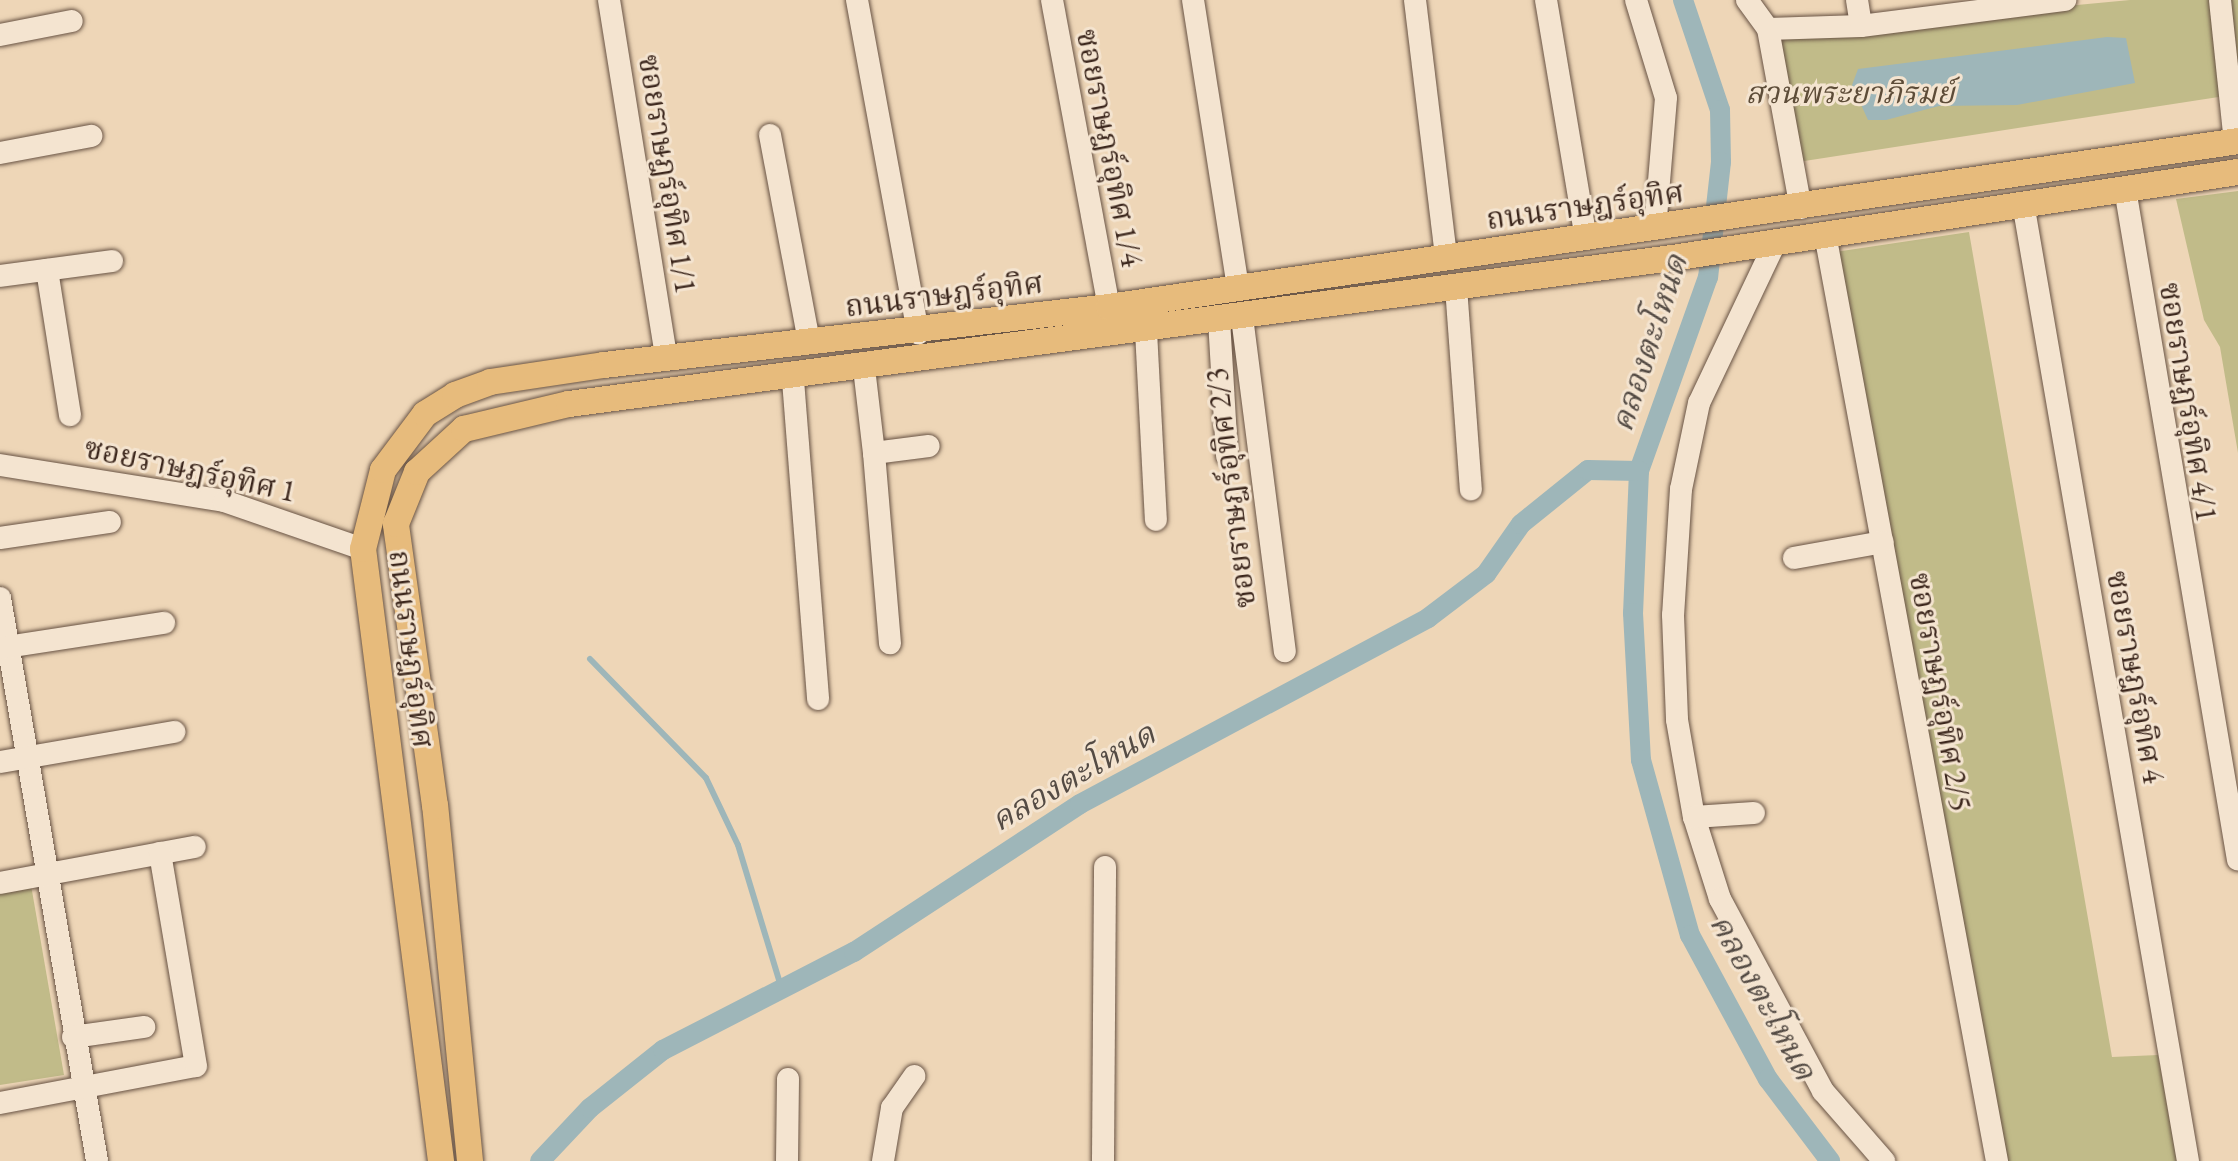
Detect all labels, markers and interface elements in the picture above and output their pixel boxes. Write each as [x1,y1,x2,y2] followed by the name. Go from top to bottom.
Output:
[1068,26,1150,270] street label: ซอยราษฎร์อุทิศ 1/4
[630,52,704,296] street label: ซอยราษฎร์อุทิศ 1/1
[1745,75,1955,111] park label: สวนพระยาภิรมย์
[1484,174,1686,238] street label: ถนนราษฎร์อุทิศ
[1602,250,1696,436] water label: คลองตะโหนด
[843,265,1045,325] street label: ถนนราษฎร์อุทิศ
[2151,280,2225,524] street label: ซอยราษฎร์อุทิศ 4/1
[1198,366,1264,610] street label: ซอยราษฎร์อุทิศ 2/3
[81,430,299,510] street label: ซอยราษฎร์อุทิศ 1
[381,548,441,750] street label: ถนนราษฎร์อุทิศ
[2099,568,2171,786] street label: ซอยราษฎร์อุทิศ 4
[1901,570,1979,814] street label: ซอยราษฎร์อุทิศ 2/5
[984,714,1162,840] water label: คลองตะโหนด
[1702,907,1824,1087] water label: คลองตะโหนด

